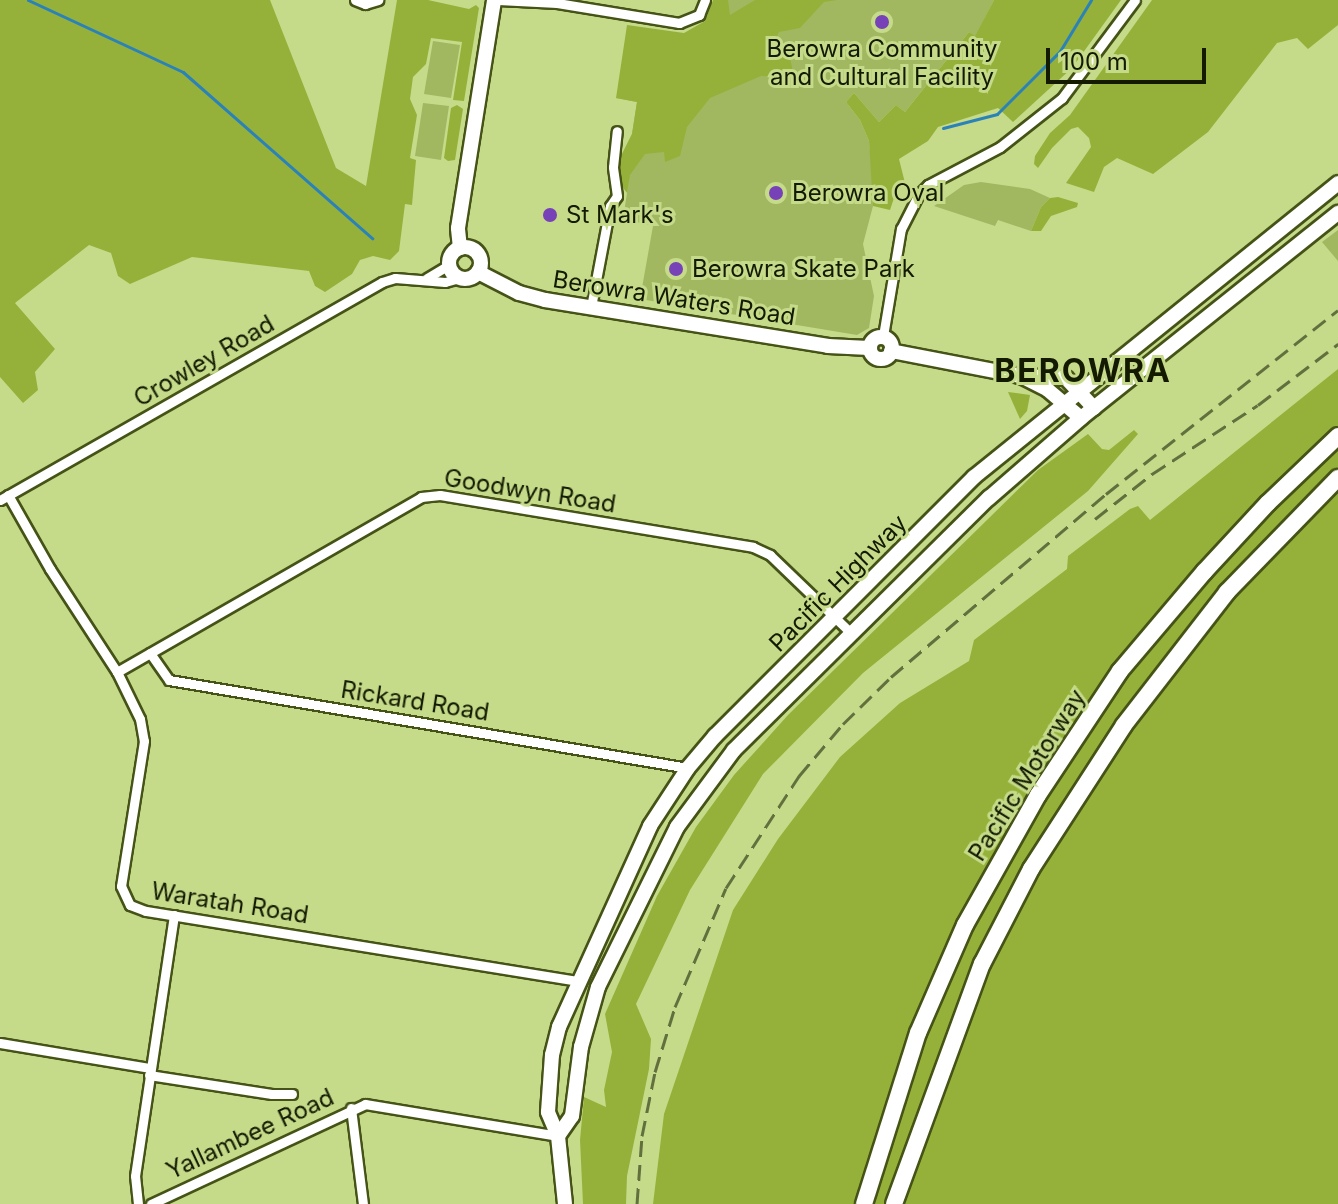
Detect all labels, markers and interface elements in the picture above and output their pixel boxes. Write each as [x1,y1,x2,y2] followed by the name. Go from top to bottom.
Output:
[873,13,891,31] marker: Berowra Community and Cultural Facility
[1050,32,1210,82] scale bar
[766,35,998,91] place label: Berowra Community and Cultural Facility
[1060,47,1128,76] text: 100 m
[792,179,944,207] place label: Berowra Oval
[767,184,785,202] marker: Berowra Oval
[566,201,674,229] place label: St Mark's
[541,206,559,224] marker: St Mark's
[692,255,915,283] place label: Berowra Skate Park
[667,260,685,278] marker: Berowra Skate Park
[551,265,797,331] street label: Berowra Waters Road
[129,309,279,413] street label: Crowley Road
[994,352,1172,390] district label: BEROWRA
[442,463,618,519] street label: Goodwyn Road
[763,508,913,658] street label: Pacific Highway
[339,675,491,727] street label: Rickard Road
[963,684,1091,866] street label: Pacific Motorway
[149,876,311,930] street label: Waratah Road
[162,1083,338,1185] street label: Yallambee Road

